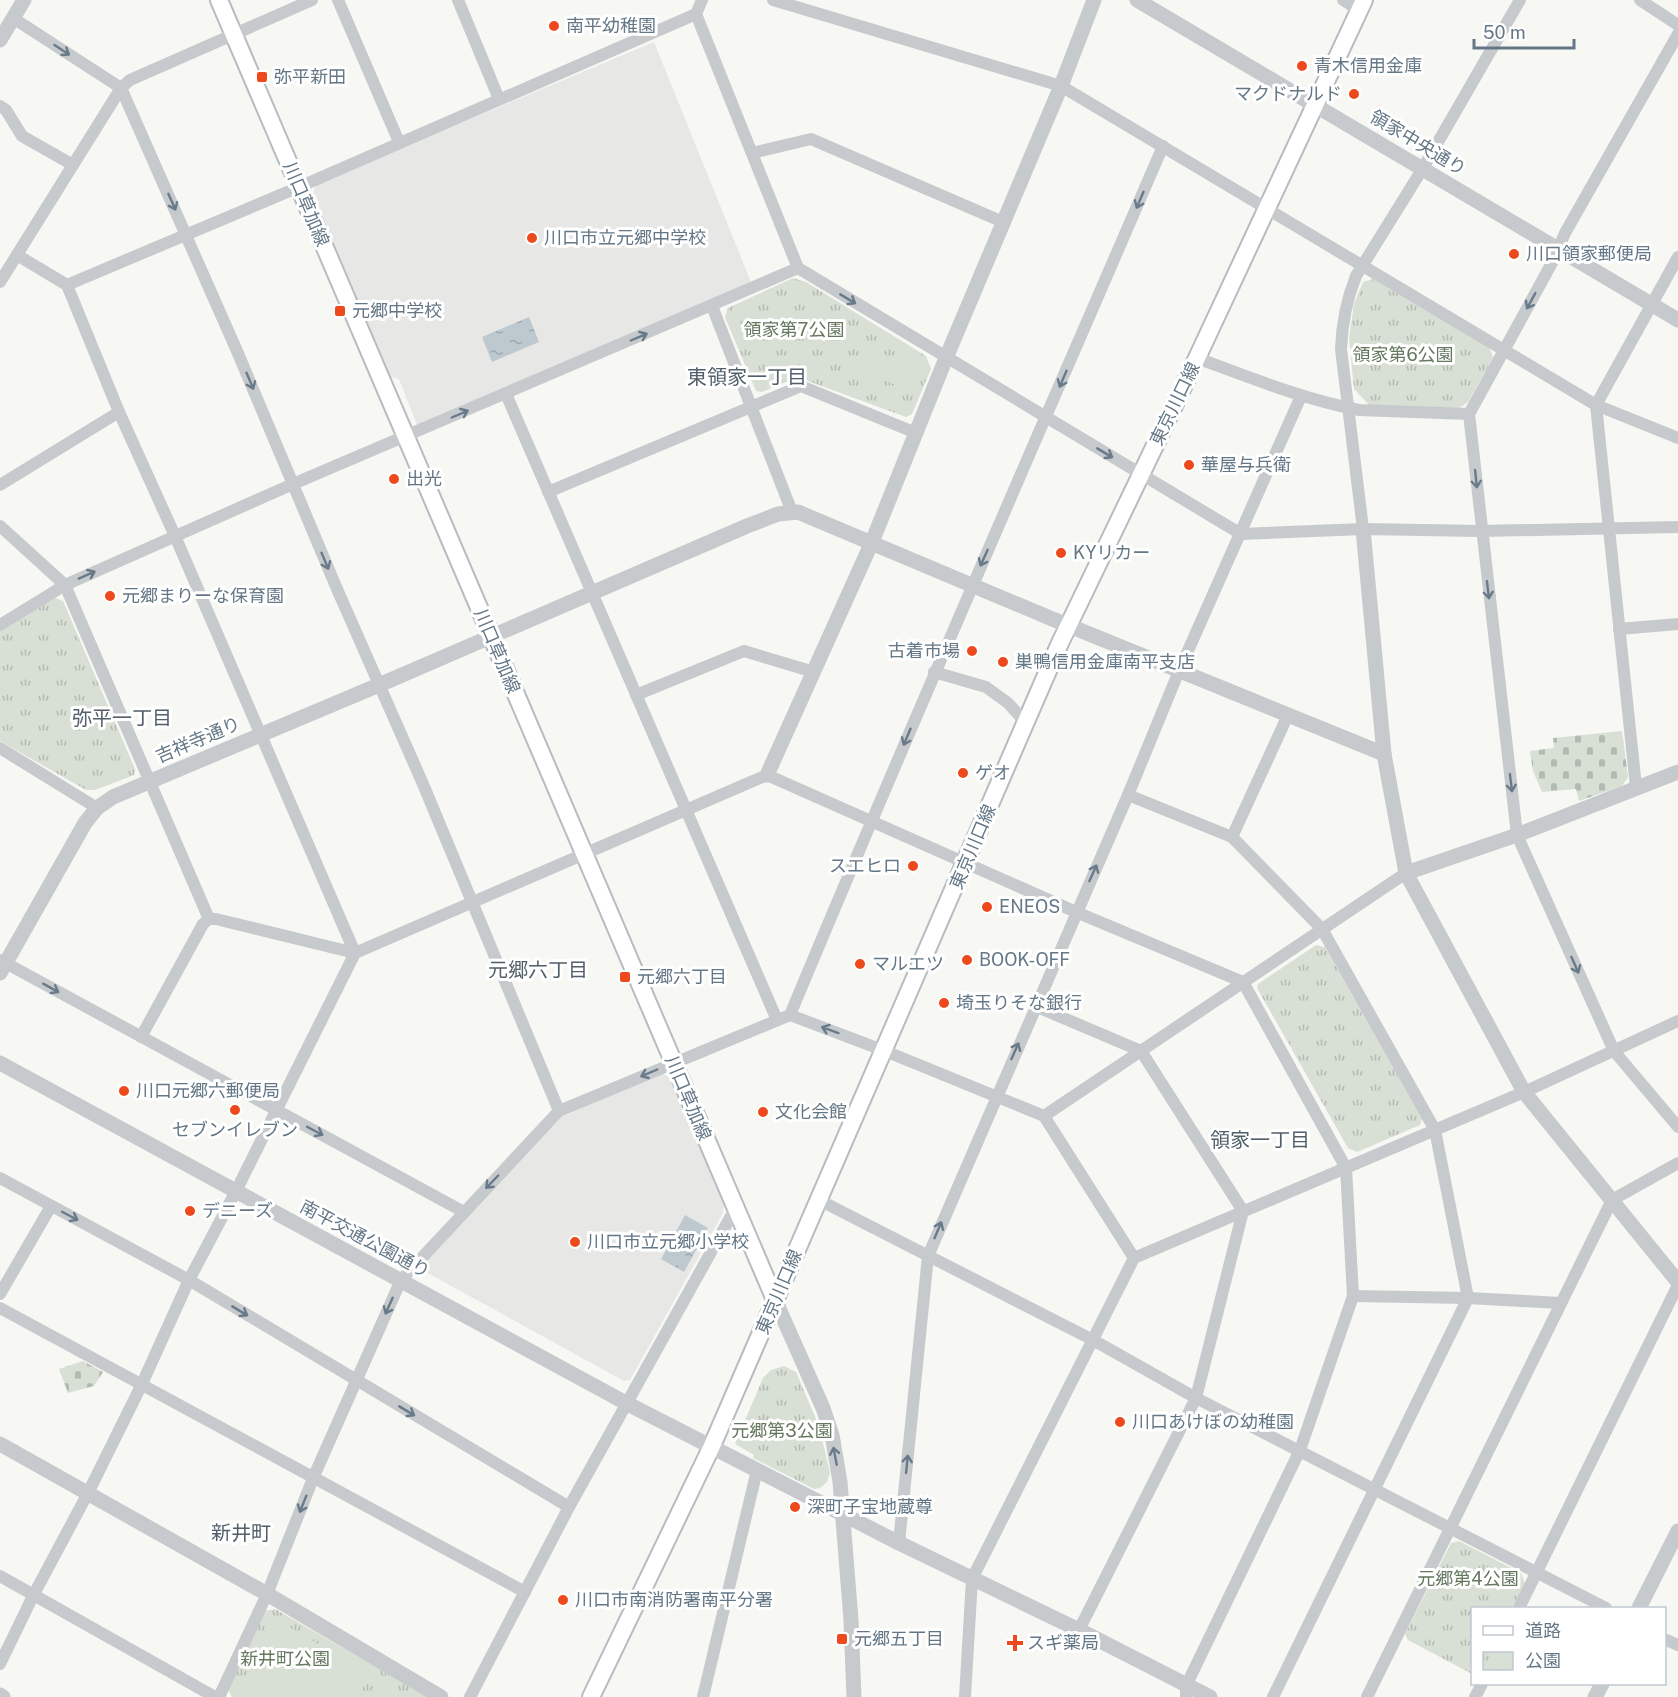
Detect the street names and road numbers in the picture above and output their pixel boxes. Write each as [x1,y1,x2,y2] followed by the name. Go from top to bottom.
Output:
[1367,106,1470,179] street label: 領家中央通り
[279,158,334,249] street label: 川口草加線
[1145,359,1204,449] street label: 東京川口線
[470,605,525,696] street label: 川口草加線
[152,712,243,767] street label: 吉祥寺通り
[945,801,1000,892] street label: 東京川口線
[661,1052,716,1143] street label: 川口草加線
[297,1195,434,1282] street label: 南平交通公園通り
[751,1246,806,1337] street label: 東京川口線

